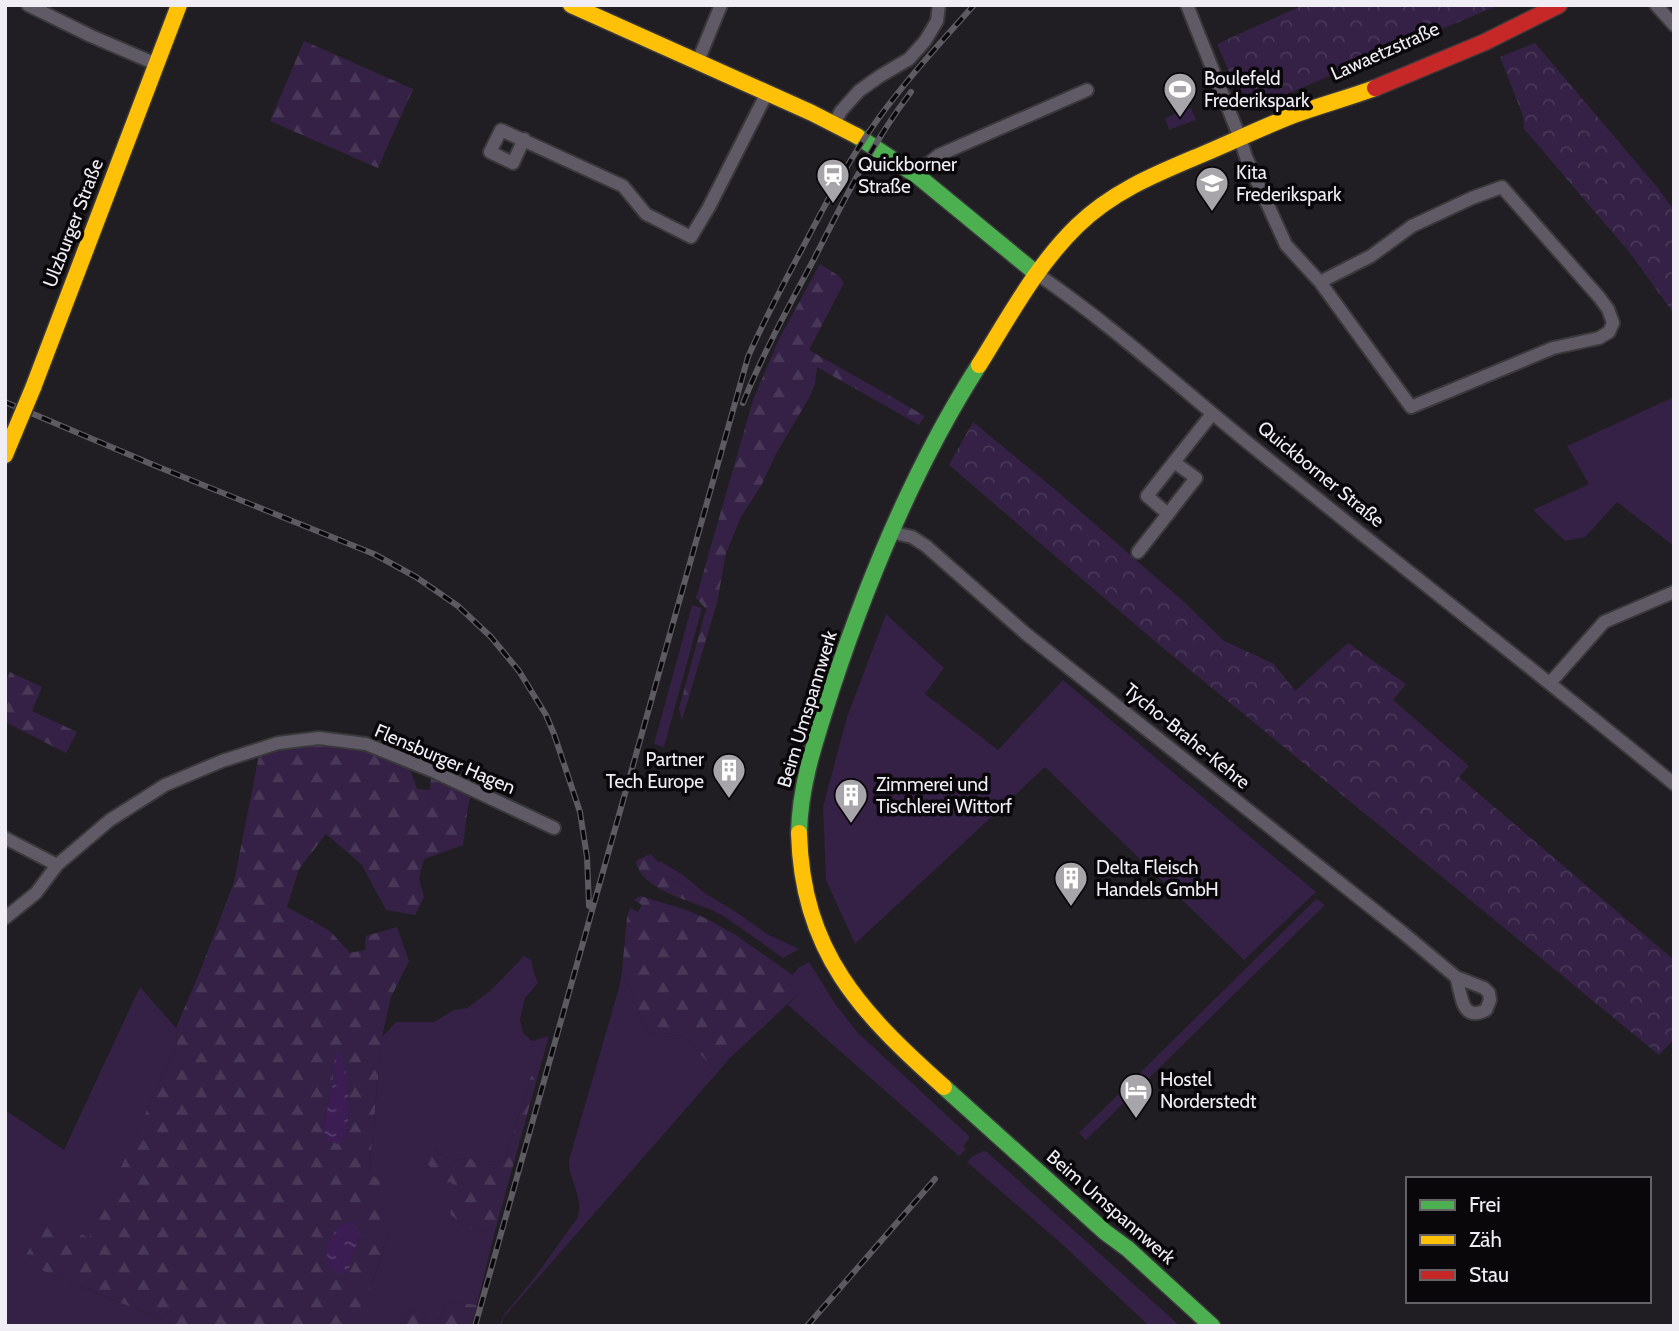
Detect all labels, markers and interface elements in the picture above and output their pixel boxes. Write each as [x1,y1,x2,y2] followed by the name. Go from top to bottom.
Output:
[1327,17,1443,85] street label: Lawaetzstraße
[1204,67,1310,112] place label: Boulefeld Frederikspark
[1161,70,1199,119] sports icon: Boulefeld Frederikspark
[858,153,957,198] place label: Quickborner Straße
[38,155,108,290] street label: Ulzburger Straße
[814,156,852,205] station icon: Quickborner Straße
[1236,161,1342,206] place label: Kita Frederikspark
[1193,164,1231,213] school or university icon: Kita Frederikspark
[1253,416,1389,532] street label: Quickborner Straße
[772,627,842,790] street label: Beim Umspannwerk
[1119,678,1255,794] street label: Tycho-Brahe-Kehre
[371,719,519,799] street label: Flensburger Hagen
[606,748,704,793] place label: Partner Tech Europe
[710,751,748,800] building icon: Partner Tech Europe
[876,773,1013,818] place label: Zimmerei und Tischlerei Wittorf
[832,776,870,825] building icon: Zimmerei und Tischlerei Wittorf
[1096,856,1219,901] place label: Delta Fleisch Handels GmbH
[1052,859,1090,908] building icon: Delta Fleisch Handels GmbH
[1160,1068,1257,1113] place label: Hostel Norderstedt
[1117,1071,1155,1120] hotel icon: Hostel Norderstedt
[1042,1145,1180,1269] street label: Beim Umspannwerk
[1406,1177,1651,1303] legend
[1469,1192,1501,1217] text: Frei
[1469,1227,1502,1252] text: Zäh
[1469,1262,1509,1287] text: Stau

